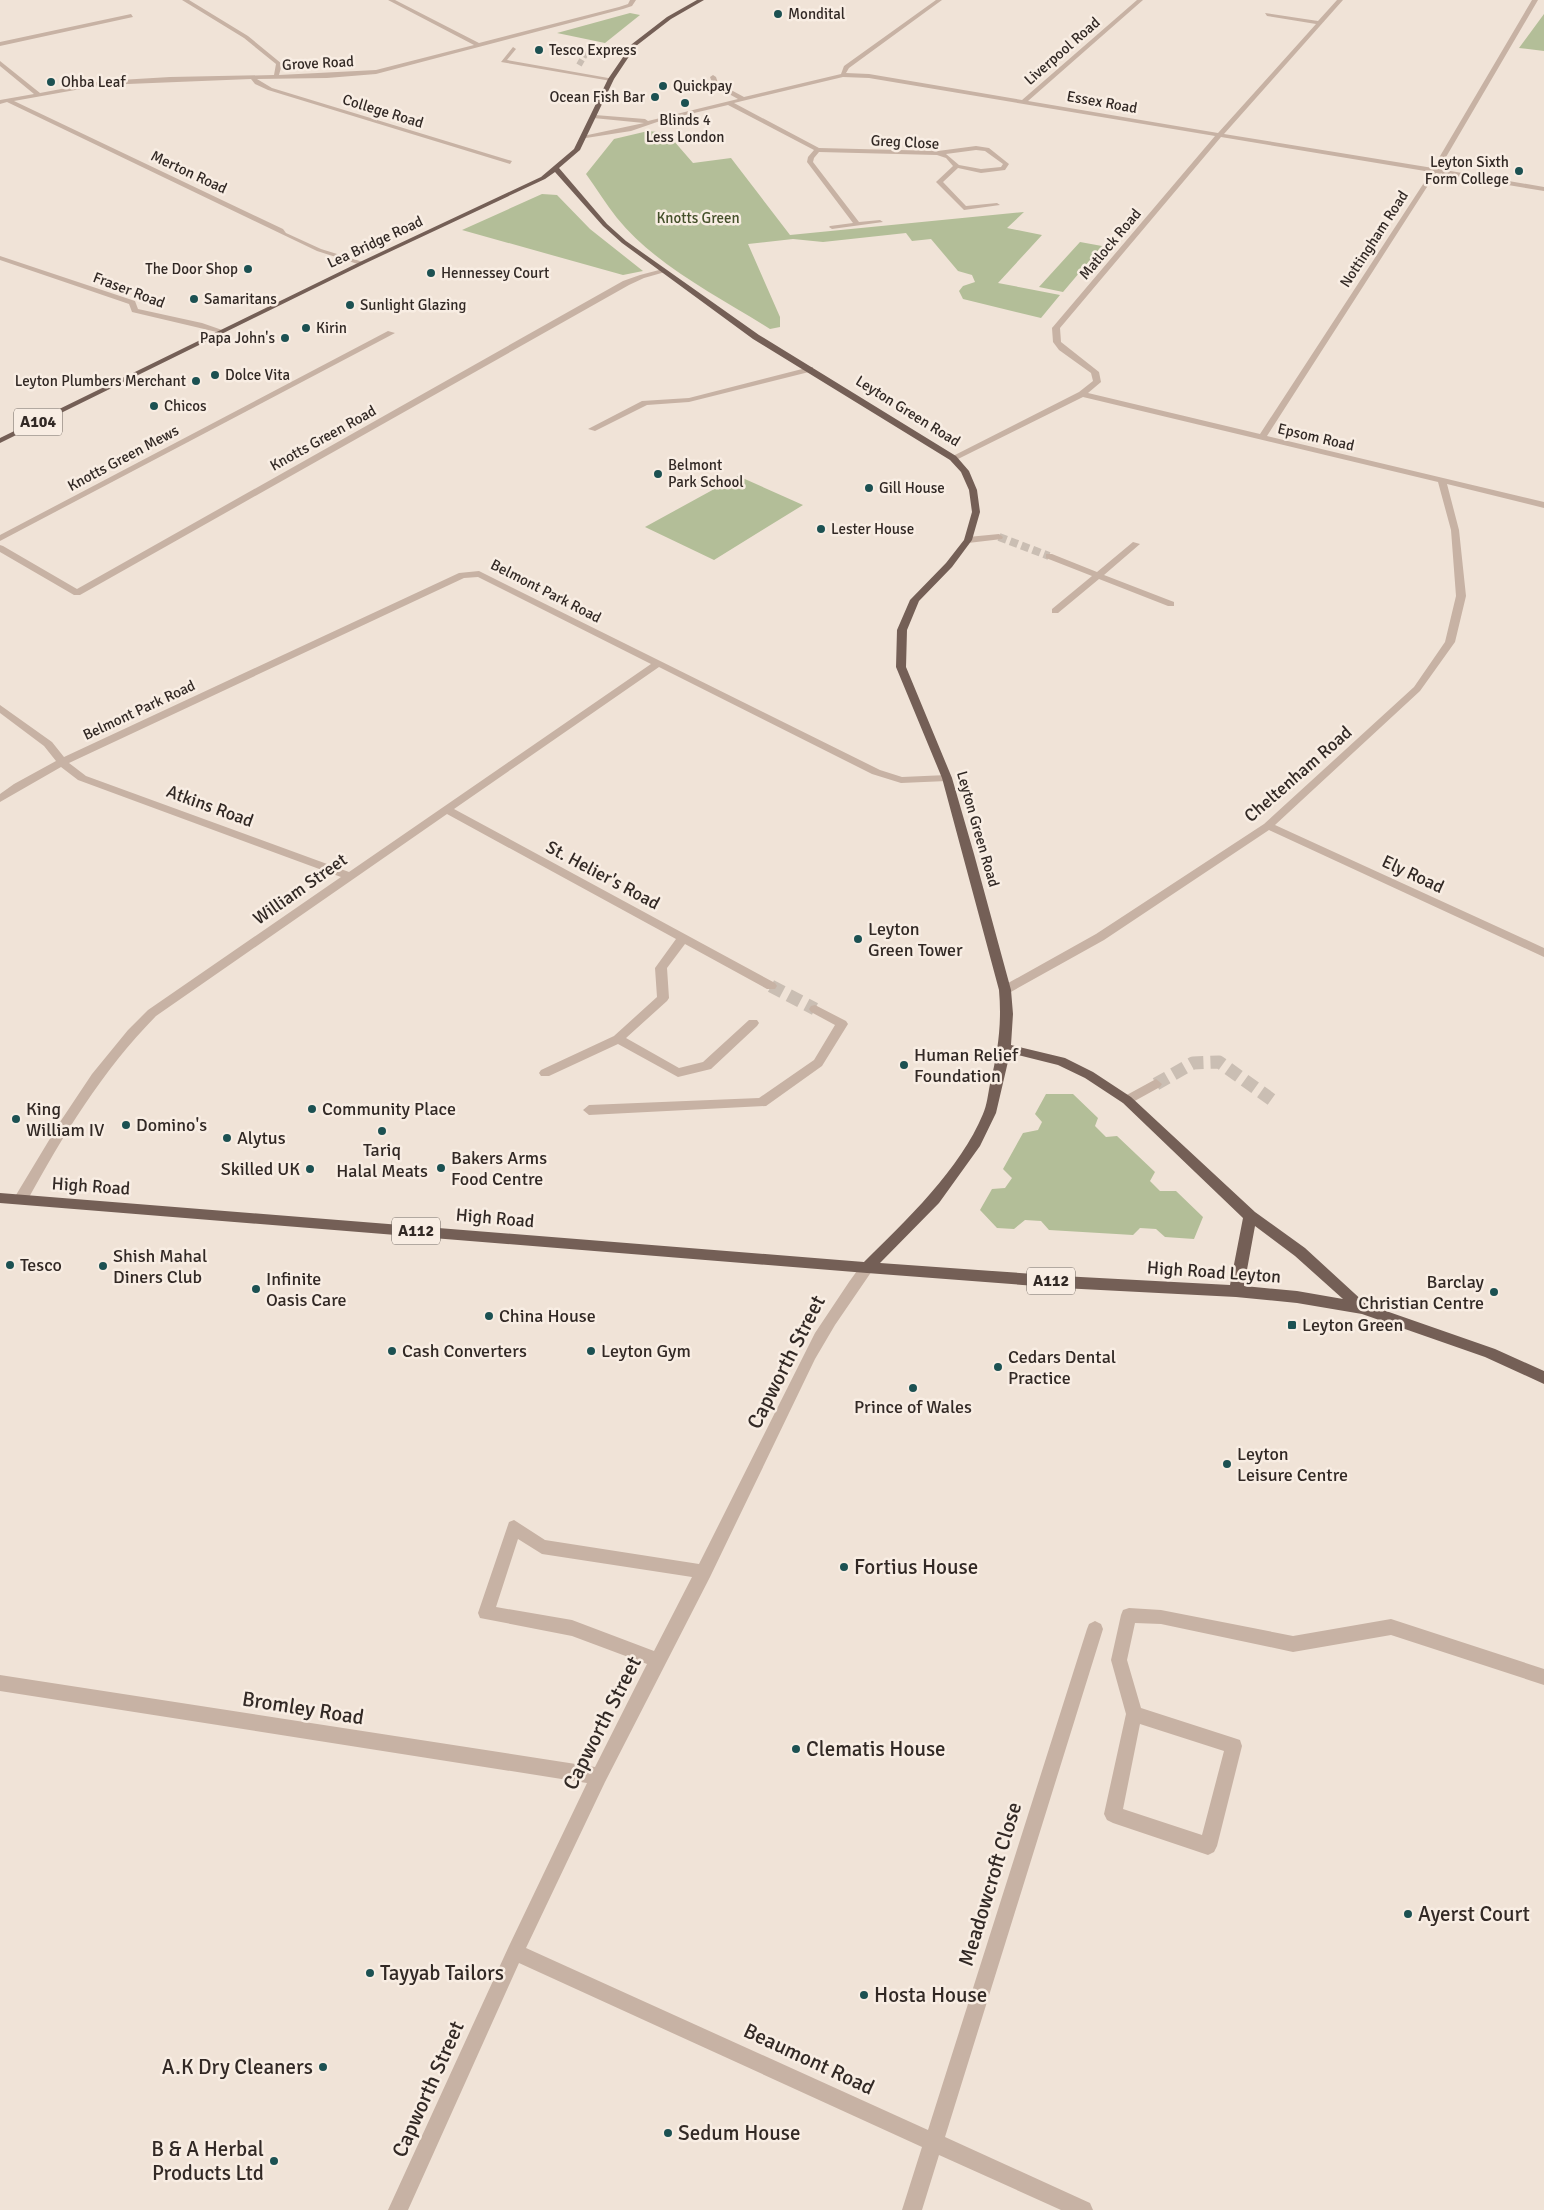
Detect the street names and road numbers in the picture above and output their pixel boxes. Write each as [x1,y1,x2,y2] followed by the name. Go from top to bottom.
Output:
[1020,13,1104,89] street label: Liverpool Road
[282,52,355,74] street label: Grove Road
[1065,87,1139,117] street label: Essex Road
[340,90,426,132] street label: College Road
[870,131,940,153] street label: Greg Close
[148,147,230,197] street label: Merton Road
[1336,187,1412,291] street label: Nottingham Road
[1075,205,1145,283] street label: Matlock Road
[324,212,426,272] street label: Lea Bridge Road
[91,268,168,312] street label: Fraser Road
[852,372,964,450] street label: Leyton Green Road
[267,401,379,475] street label: Knotts Green Road
[14,408,62,436] road number: A104
[1276,419,1356,455] street label: Epsom Road
[64,421,182,495] street label: Knotts Green Mews
[488,555,604,627] street label: Belmont Park Road
[80,676,198,744] street label: Belmont Park Road
[1240,721,1356,827] street label: Cheltenham Road
[953,769,1003,889] street label: Leyton Green Road
[163,780,257,832] street label: Atkins Road
[542,836,664,914] street label: St. Helier's Road
[249,849,351,929] street label: William Street
[1378,850,1448,898] street label: Ely Road
[51,1172,131,1200] street label: High Road
[455,1204,535,1232] street label: High Road
[392,1218,440,1244] road number: A112
[1146,1256,1282,1288] street label: High Road Leyton
[1027,1268,1075,1294] road number: A112
[741,1291,831,1433] street label: Capworth Street
[557,1652,647,1794] street label: Capworth Street
[240,1686,366,1730] street label: Bromley Road
[953,1799,1027,1969] street label: Meadowcroft Close
[386,2017,470,2161] street label: Capworth Street
[739,2017,879,2101] street label: Beaumont Road

